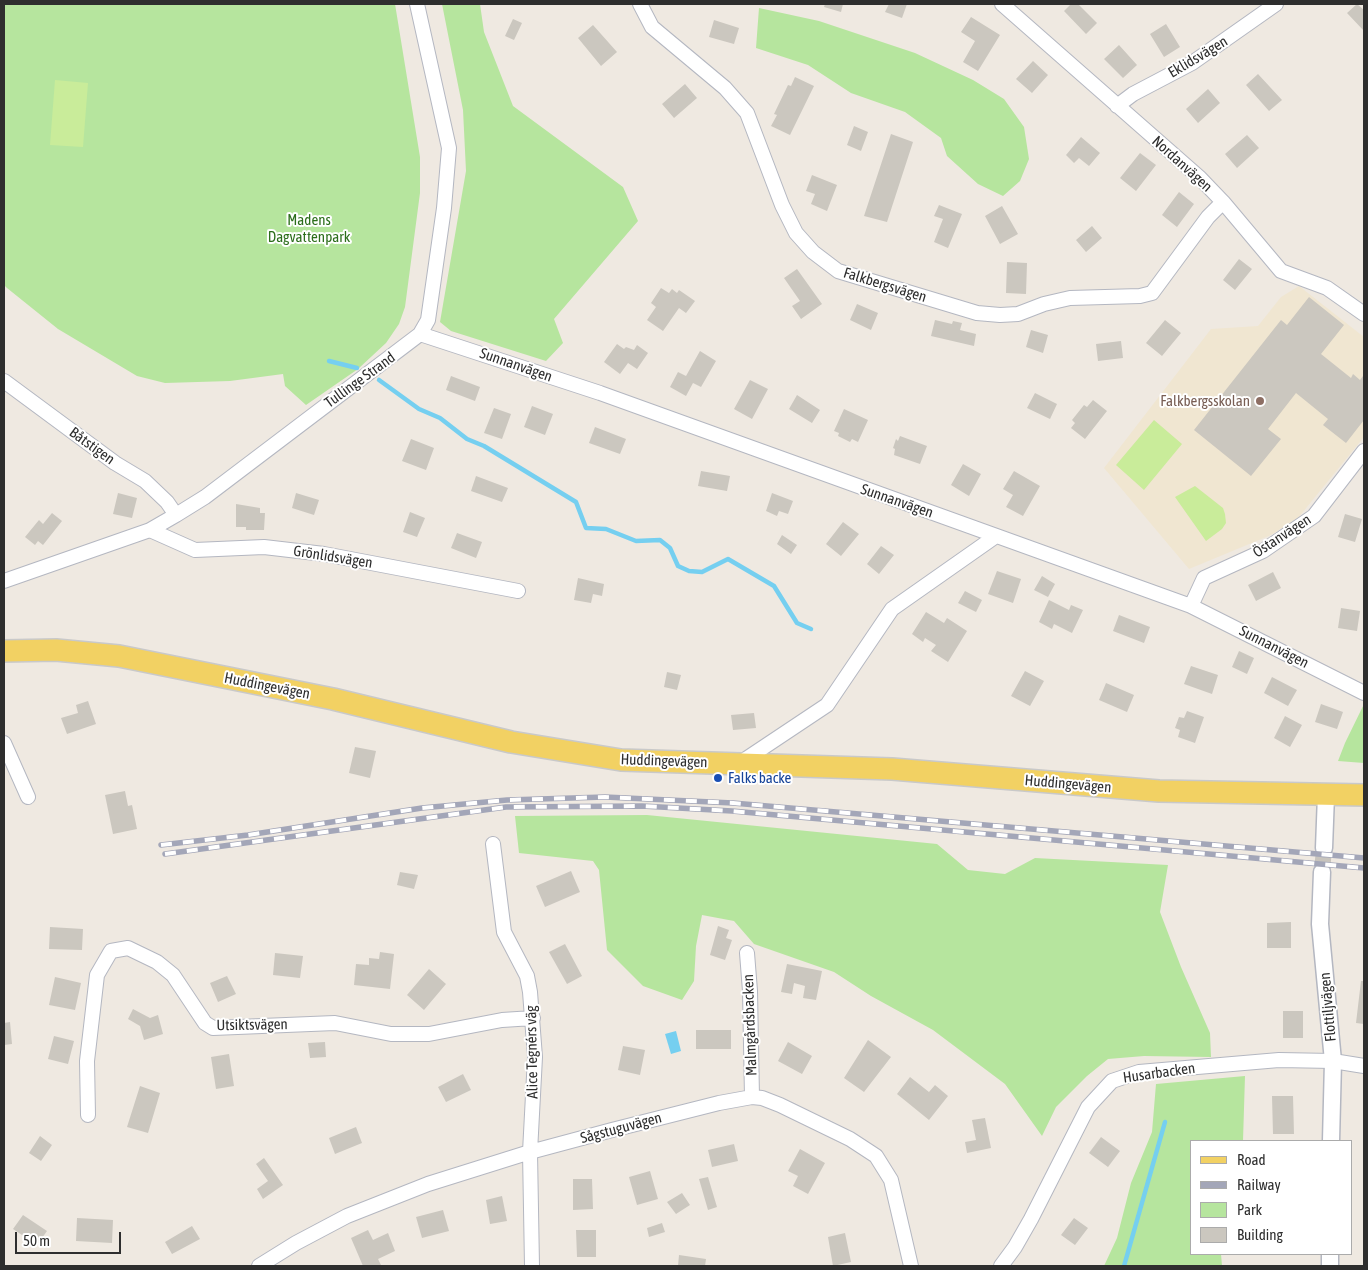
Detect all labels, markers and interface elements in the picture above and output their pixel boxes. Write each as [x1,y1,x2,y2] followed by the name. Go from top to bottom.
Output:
[1165,32,1231,82] street label: Eklidsvägen
[1148,132,1216,196] street label: Nordanvägen
[268,211,350,246] park label: Madens Dagvattenpark
[841,264,929,306] street label: Falkbergsvägen
[477,344,555,386] street label: Sunnanvägen
[321,348,399,412] street label: Tullinge Strand
[1160,392,1250,410] place label: Falkbergsskolan
[1254,395,1266,407] marker: Falkbergsskolan
[66,424,118,468] street label: Båtstigen
[858,480,936,522] street label: Sunnanvägen
[1249,511,1315,561] street label: Östanvägen
[292,542,374,572] street label: Grönlidsvägen
[1236,622,1312,672] street label: Sunnanvägen
[223,669,311,703] street label: Huddingevägen
[620,750,708,772] street label: Huddingevägen
[728,769,791,787] place label: Falks backe
[1024,771,1112,797] street label: Huddingevägen
[712,772,724,784] marker: Falks backe
[1316,972,1340,1042] street label: Flottiljvägen
[739,974,761,1076] street label: Malmgårdsbacken
[522,1005,542,1099] street label: Alice Tegnérs väg
[216,1015,288,1035] street label: Utsiktsvägen
[1122,1059,1196,1087] street label: Husarbacken
[578,1108,664,1148] street label: Sågstuguvägen
[1190,1140,1353,1255] legend
[1237,1151,1266,1168] text: Road
[1237,1176,1281,1193] text: Railway
[1237,1201,1262,1218] text: Park
[18,1222,124,1254] scale bar
[1237,1226,1283,1243] text: Building
[23,1232,50,1249] text: 50 m

